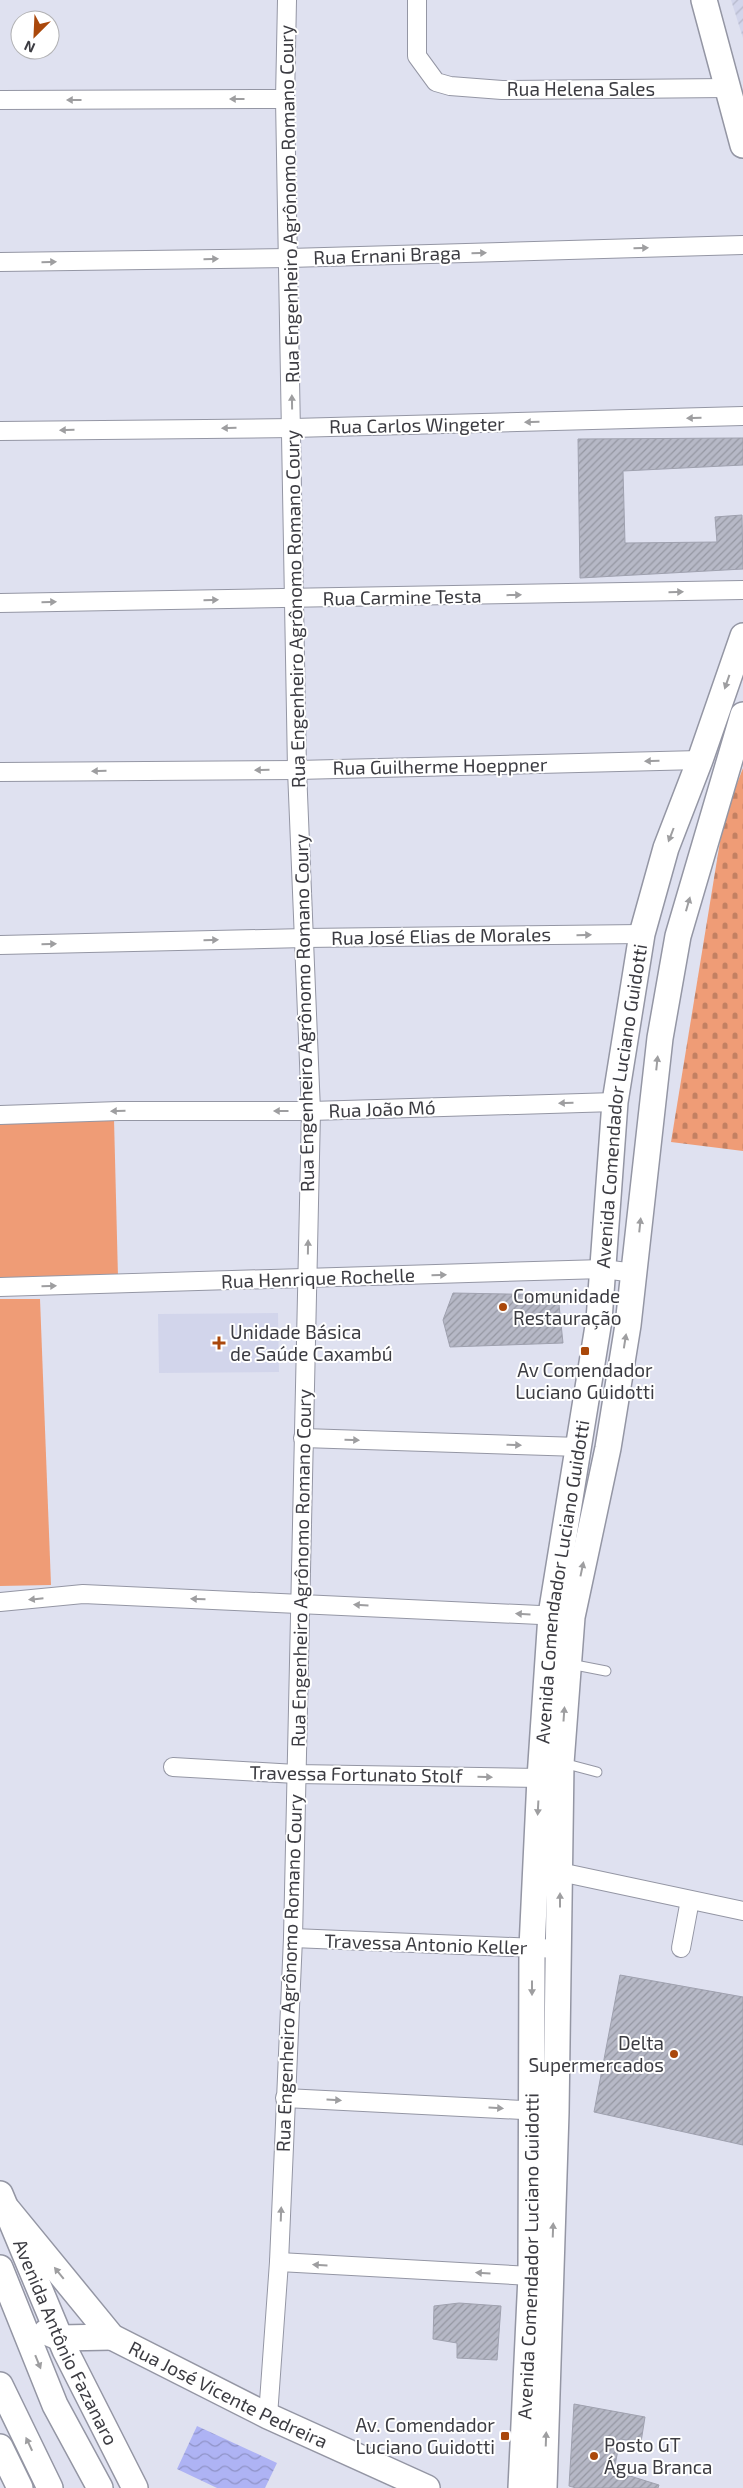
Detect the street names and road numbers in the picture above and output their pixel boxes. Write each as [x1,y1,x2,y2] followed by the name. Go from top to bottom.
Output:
[274,25,303,383] street label: Rua Engenheiro Agrônomo Romano Coury
[507,77,655,100] street label: Rua Helena Sales
[313,240,461,269] street label: Rua Ernani Braga
[329,411,505,438] street label: Rua Carlos Wingeter
[280,430,309,788] street label: Rua Engenheiro Agrônomo Romano Coury
[322,584,482,609] street label: Rua Carmine Testa
[332,752,548,779] street label: Rua Guilherme Hoeppner
[289,834,318,1192] street label: Rua Engenheiro Agrônomo Romano Coury
[331,922,551,949] street label: Rua José Elias de Morales
[591,942,651,1269] street label: Avenida Comendador Luciano Guidotti
[328,1095,436,1122] street label: Rua João Mó
[221,1263,415,1292] street label: Rua Henrique Rochelle
[286,1389,315,1747] street label: Rua Engenheiro Agrônomo Romano Coury
[530,1418,594,1745] street label: Avenida Comendador Luciano Guidotti
[249,1760,463,1787] street label: Travessa Fortunato Stolf
[271,1793,306,2152] street label: Rua Engenheiro Agrônomo Romano Coury
[324,1928,528,1959] street label: Travessa Antonio Keller
[512,2093,543,2420] street label: Avenida Comendador Luciano Guidotti
[9,2235,123,2449] street label: Avenida Antônio Fazanaro
[125,2336,332,2453] street label: Rua José Vicente Pedreira

